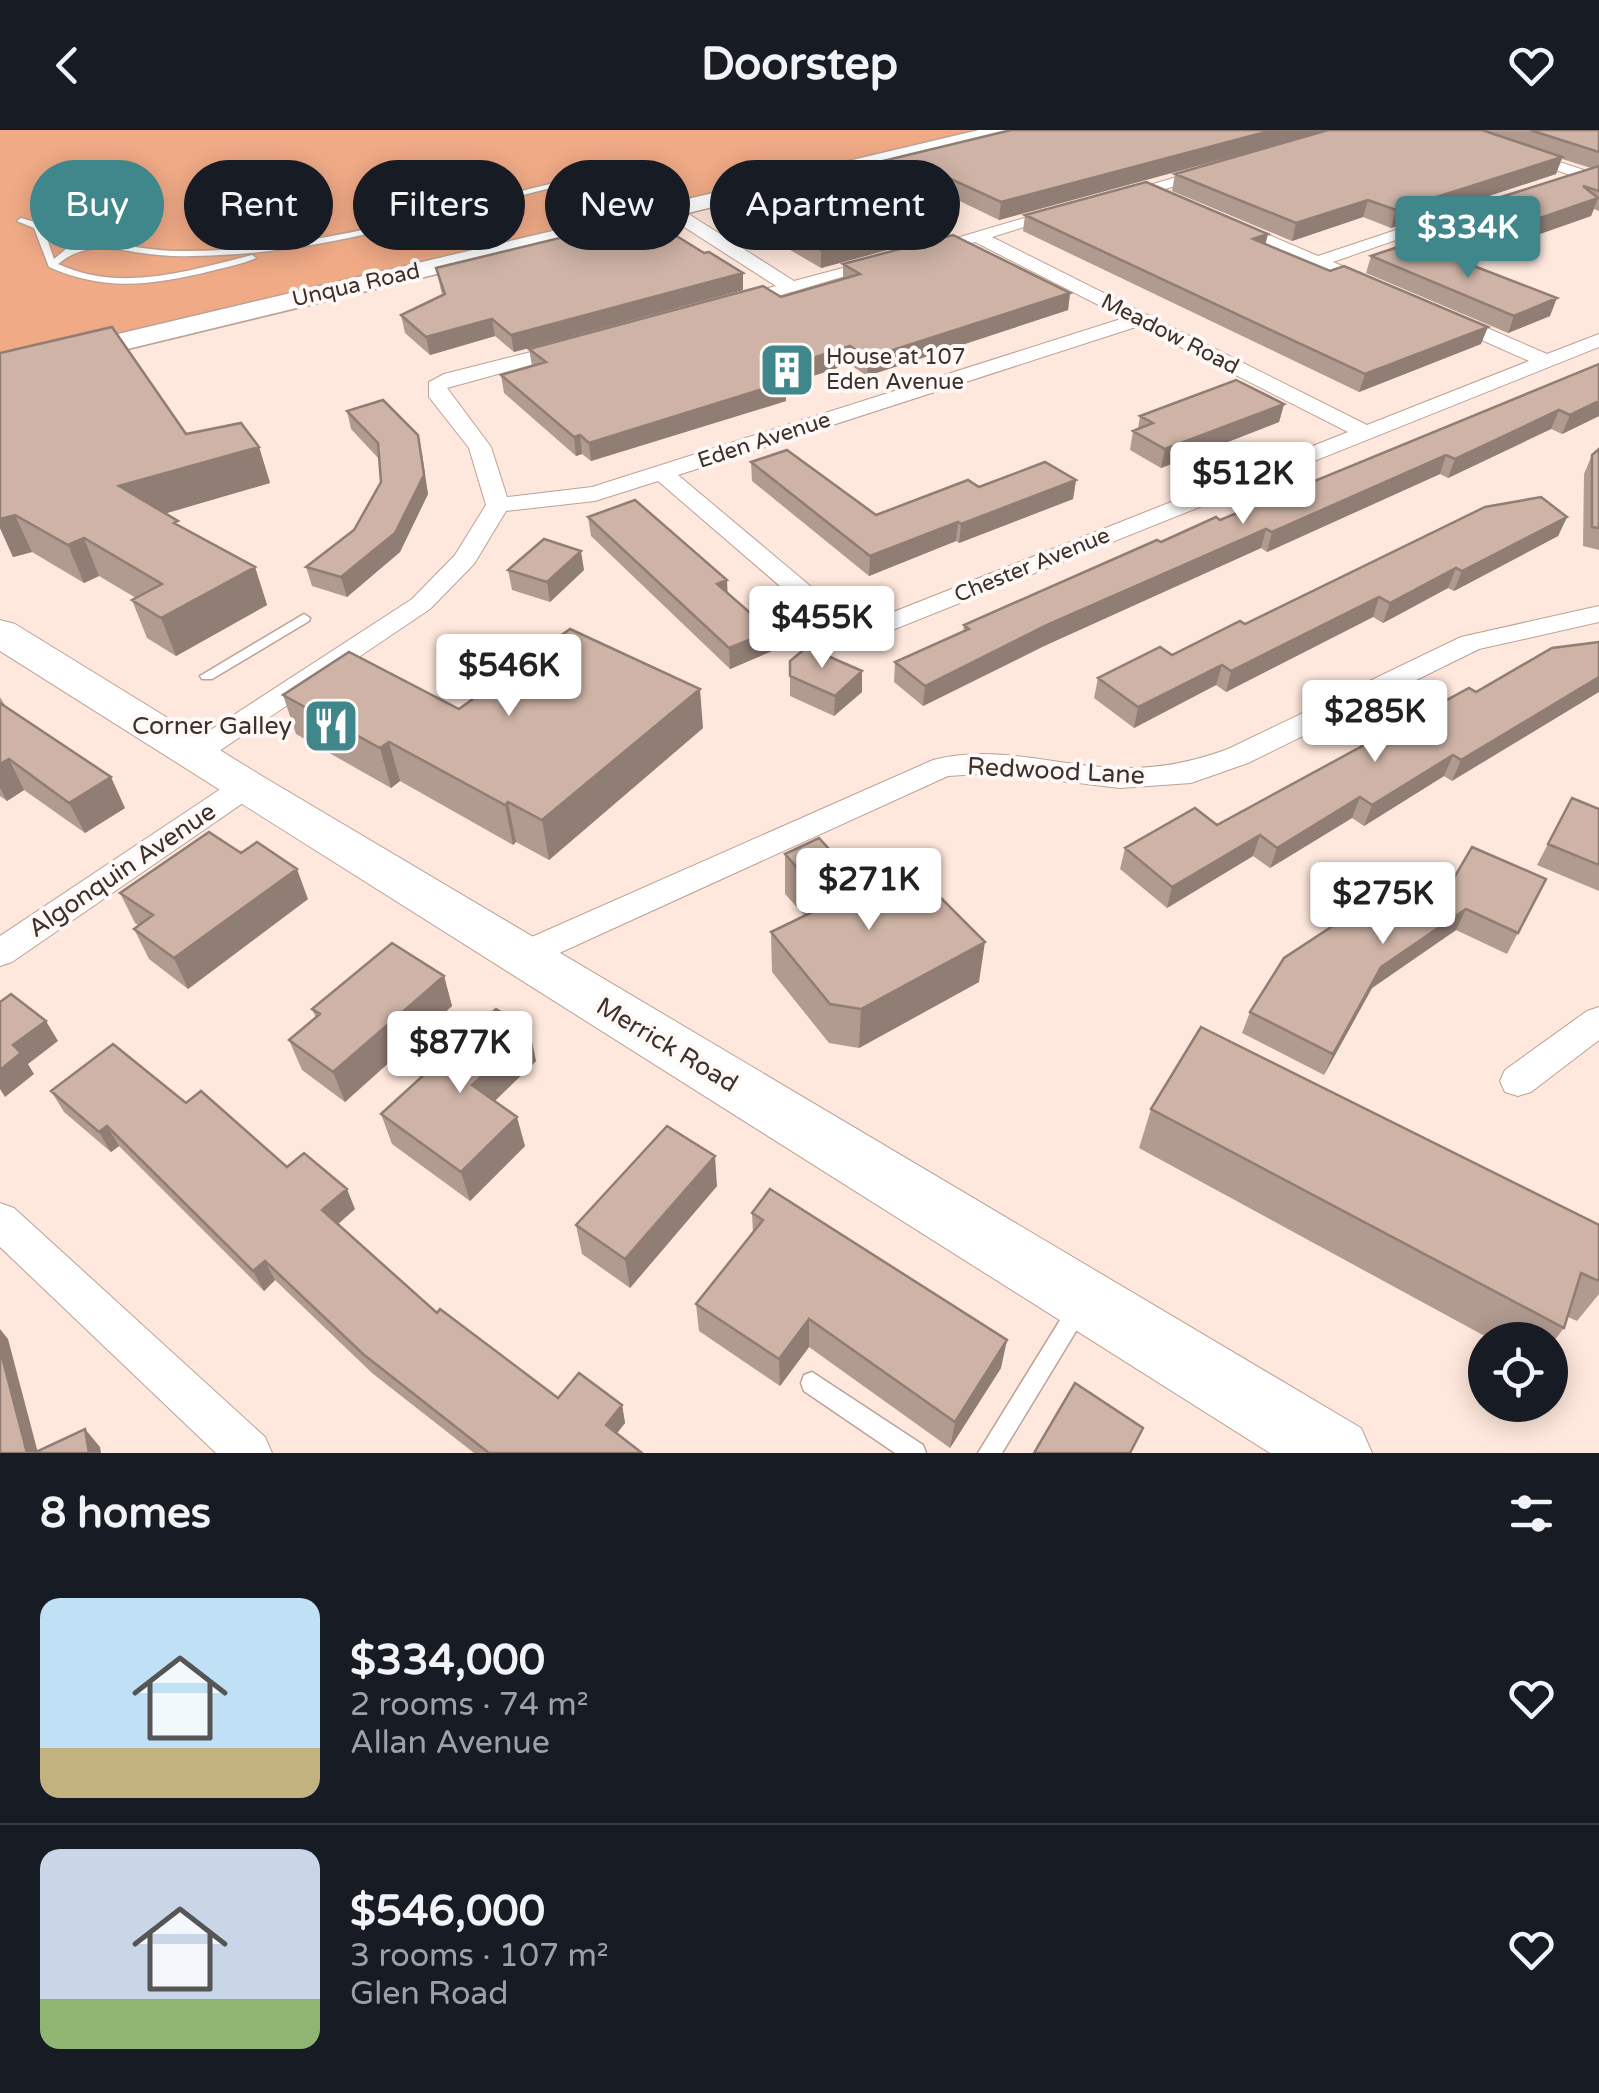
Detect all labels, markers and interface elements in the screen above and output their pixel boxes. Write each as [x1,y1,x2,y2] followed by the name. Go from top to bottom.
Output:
[40,38,95,93] icon: back
[701,38,898,92] text: Doorstep
[1504,38,1559,93] icon: heart
[30,160,164,250] chip: Buy
[184,160,333,250] chip: Rent
[353,160,525,250] chip: Filters
[545,160,690,250] chip: New
[710,160,960,250] chip: Apartment
[1398,196,1538,281] pin: $334K
[1417,209,1519,247] text: $334K
[290,258,422,312] street label: Unqua Road
[1097,288,1243,380] street label: Meadow Road
[757,340,817,400] building icon: House at 107 Eden Avenue
[826,344,965,395] place label: House at 107 Eden Avenue
[694,406,834,474] street label: Eden Avenue
[1173,442,1313,527] pin: $512K
[1192,455,1294,493] text: $512K
[951,522,1113,608] street label: Chester Avenue
[752,586,892,671] pin: $455K
[771,599,873,637] text: $455K
[439,634,579,719] pin: $546K
[458,647,560,685] text: $546K
[1305,680,1445,765] pin: $285K
[1324,693,1426,731] text: $285K
[301,696,361,756] restaurant icon: Corner Galley
[132,711,292,741] place label: Corner Galley
[966,751,1146,791] street label: Redwood Lane
[23,796,221,944] street label: Algonquin Avenue
[799,848,939,933] pin: $271K
[818,861,920,899] text: $271K
[1313,862,1453,947] pin: $275K
[1332,875,1434,913] text: $275K
[591,991,743,1099] street label: Merrick Road
[390,1011,530,1096] pin: $877K
[409,1024,511,1062] text: $877K
[1468,1322,1568,1422] map controls
[1468,1322,1568,1422] button: locate
[1504,1486,1559,1541] icon: filters
[40,1488,211,1539] text: 8 homes
[350,1635,545,1686] text: $334,000
[120,1638,240,1758] icon: home
[1504,1671,1559,1726] icon: heart
[350,1686,589,1724] text: 2 rooms · 74 m²
[350,1724,550,1762] text: Allan Avenue
[350,1886,545,1937] text: $546,000
[120,1889,240,2009] icon: home
[1504,1922,1559,1977] icon: heart
[350,1937,609,1975] text: 3 rooms · 107 m²
[350,1975,509,2013] text: Glen Road

